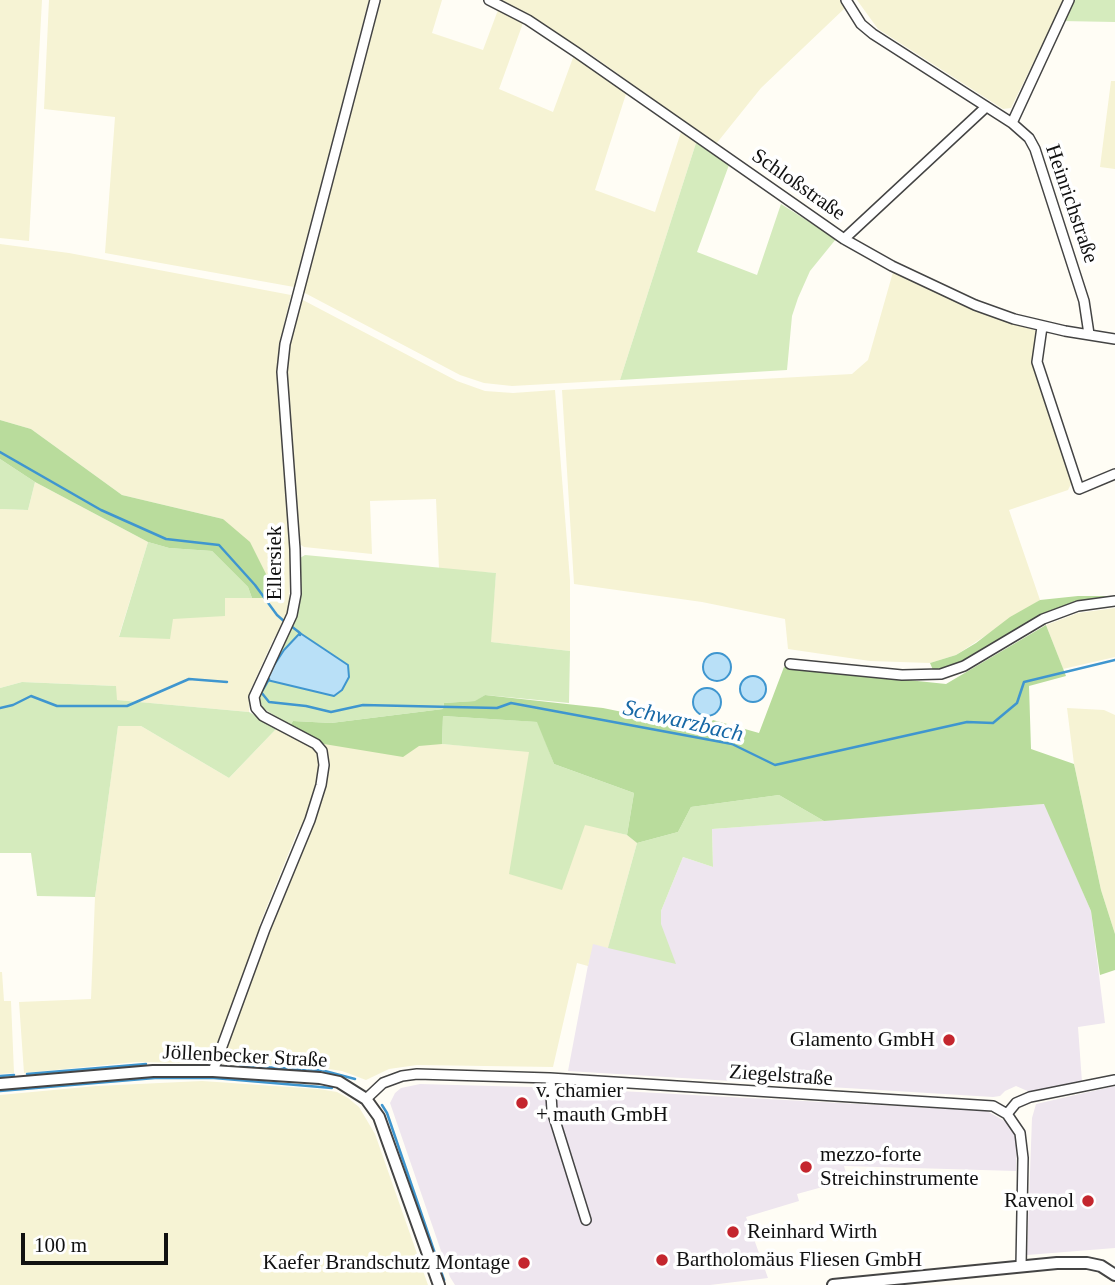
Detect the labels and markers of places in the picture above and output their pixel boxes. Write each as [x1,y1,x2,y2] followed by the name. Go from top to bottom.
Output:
[790,1027,935,1053] place label: Glamento GmbH
[941,1032,957,1048] marker: Glamento GmbH
[536,1078,668,1128] place label: v. chamier + mauth GmbH
[514,1095,530,1111] marker: v. chamier + mauth GmbH
[820,1142,979,1192] place label: mezzo-forte Streichinstrumente
[798,1159,814,1175] marker: mezzo-forte Streichinstrumente
[1004,1188,1074,1214] place label: Ravenol
[1080,1193,1096,1209] marker: Ravenol
[747,1219,877,1245] place label: Reinhard Wirth
[725,1224,741,1240] marker: Reinhard Wirth
[676,1247,922,1273] place label: Bartholomäus Fliesen GmbH
[263,1250,510,1276] place label: Kaefer Brandschutz Montage
[654,1252,670,1268] marker: Bartholomäus Fliesen GmbH
[516,1255,532,1271] marker: Kaefer Brandschutz Montage

